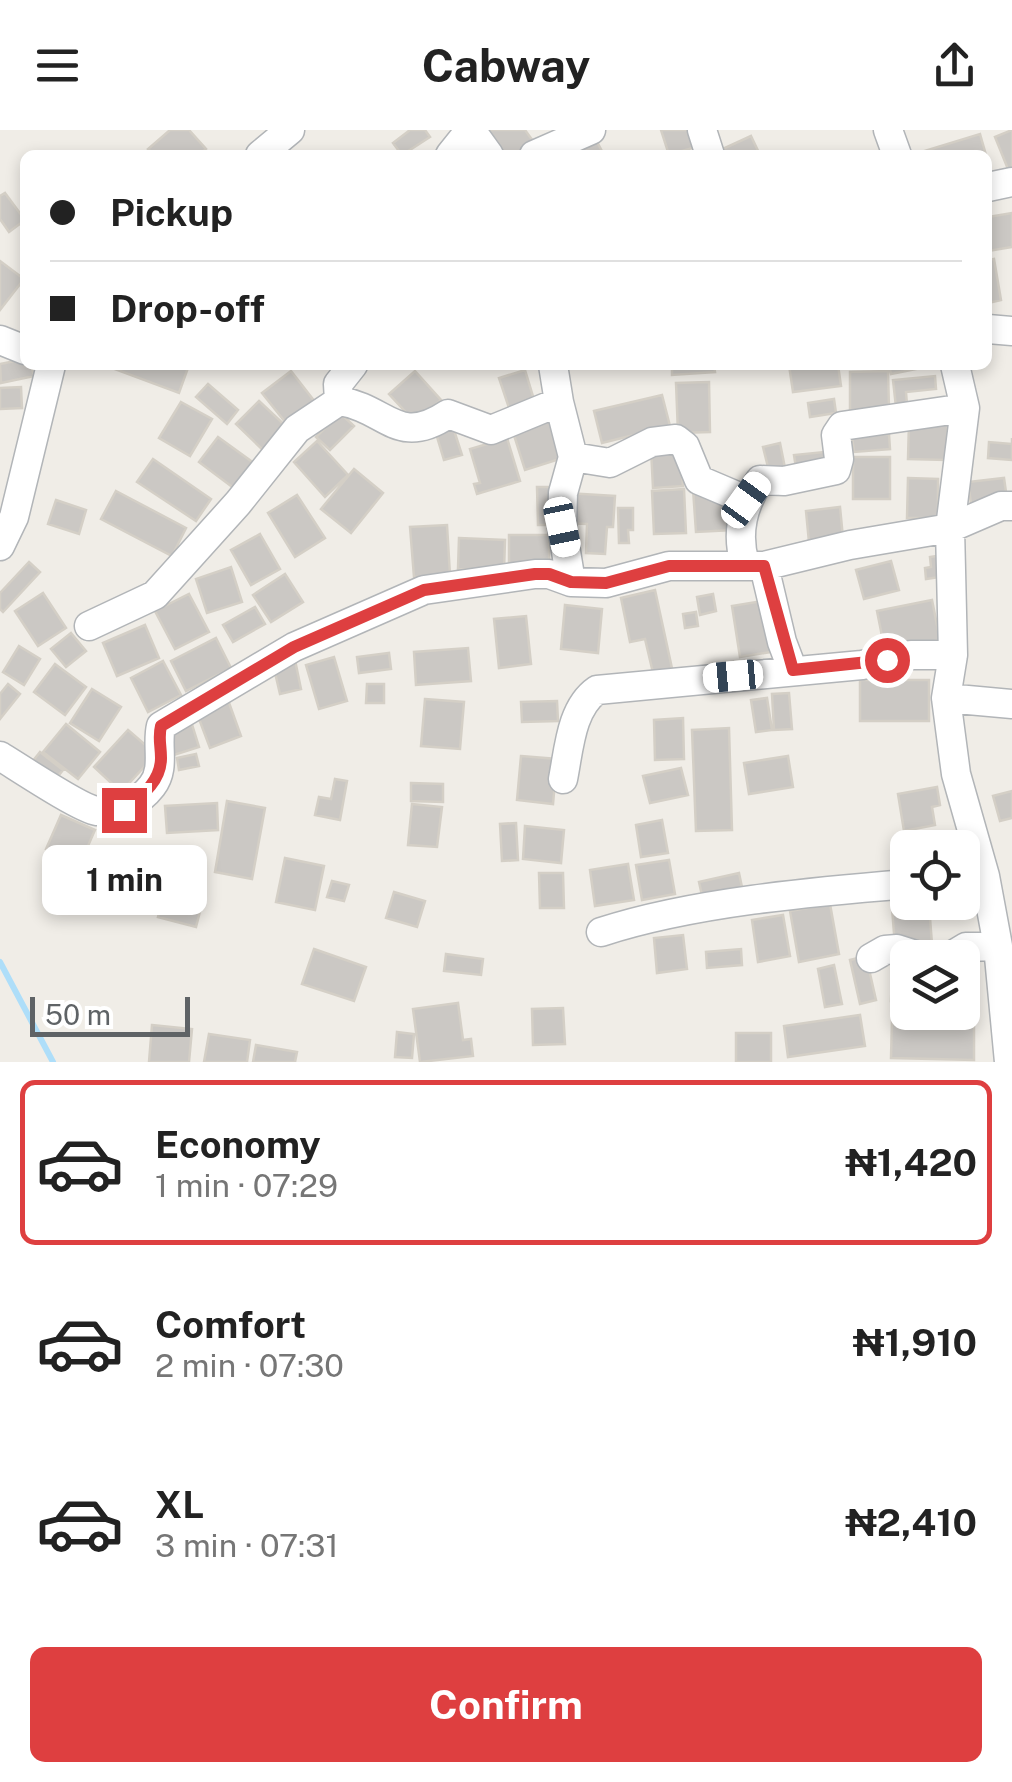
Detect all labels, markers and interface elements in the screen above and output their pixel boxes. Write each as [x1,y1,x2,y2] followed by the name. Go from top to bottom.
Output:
[30,38,85,93] icon: menu
[927,38,982,93] icon: share
[422,39,590,92] text: Cabway
[110,190,233,235] text: Pickup
[110,286,265,331] text: Drop-off
[716,467,776,533] car
[541,495,583,559] car
[865,638,910,683] route start
[702,658,764,694] car
[102,788,147,833] route end
[890,830,980,1030] map controls
[890,830,980,920] button: locate
[42,845,206,915] callout: 1 min
[86,861,163,898] text: 1 min
[890,940,980,1030] button: layers
[30,992,190,1036] scale bar
[45,998,111,1031] text: 50 m
[35,1118,125,1208] icon: car
[155,1122,321,1167] text: Economy
[845,1140,977,1185] text: ₦1,420
[155,1167,338,1204] text: 1 min · 07:29
[35,1298,125,1388] icon: car
[155,1302,306,1347] text: Comfort
[853,1320,977,1365] text: ₦1,910
[155,1347,344,1384] text: 2 min · 07:30
[35,1478,125,1568] icon: car
[155,1482,204,1527] text: XL
[845,1500,977,1545] text: ₦2,410
[155,1527,339,1564] text: 3 min · 07:31
[30,1647,982,1762] button: Confirm

